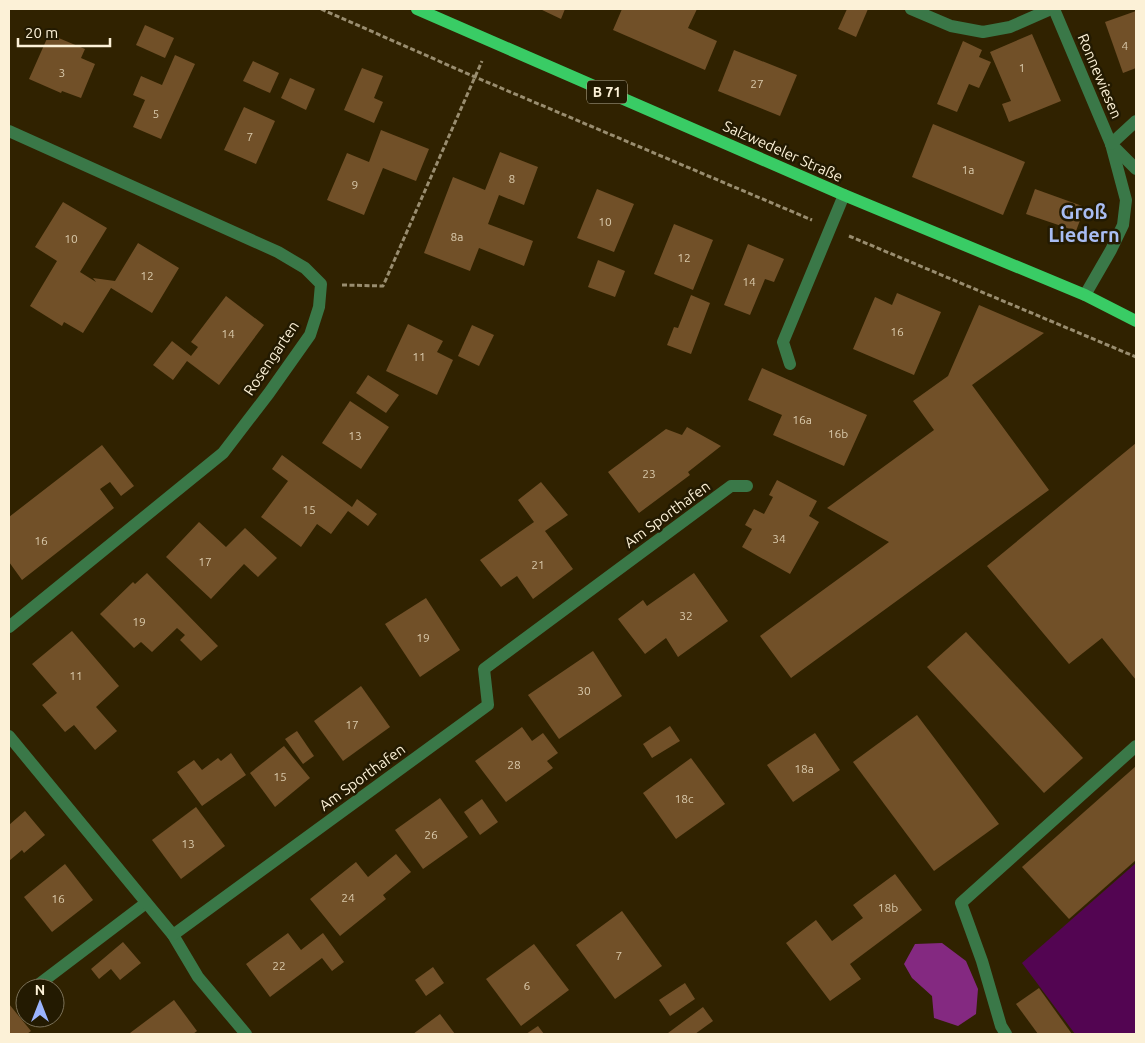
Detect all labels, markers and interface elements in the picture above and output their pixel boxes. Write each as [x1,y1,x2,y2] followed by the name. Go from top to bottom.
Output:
[18,15,110,47] scale bar
[25,24,58,41] text: 20 m
[1075,31,1125,121] street label: Ronnewiesen
[1122,39,1129,52] house number: 4
[1019,61,1025,74] house number: 1
[59,66,65,79] house number: 3
[750,77,764,90] house number: 27
[587,80,627,104] road number: B 71
[153,107,159,120] house number: 5
[721,117,845,185] street label: Salzwedeler Straße
[247,130,253,143] house number: 7
[962,163,974,176] house number: 1a
[509,172,516,185] house number: 8
[352,178,358,191] house number: 9
[1048,200,1120,246] district label: Groß Liedern
[598,215,612,228] house number: 10
[451,230,463,243] house number: 8a
[64,232,78,245] house number: 10
[677,251,691,264] house number: 12
[140,269,154,282] house number: 12
[742,275,756,288] house number: 14
[240,318,302,398] street label: Rosengarten
[890,325,904,338] house number: 16
[221,327,235,340] house number: 14
[412,350,426,363] house number: 11
[792,413,812,426] house number: 16a
[828,427,848,440] house number: 16b
[348,429,362,442] house number: 13
[642,467,656,480] house number: 23
[621,477,713,551] street label: Am Sporthafen
[302,503,316,516] house number: 15
[772,532,786,545] house number: 34
[34,534,48,547] house number: 16
[198,555,212,568] house number: 17
[531,558,545,571] house number: 21
[679,609,693,622] house number: 32
[132,615,146,628] house number: 19
[416,631,430,644] house number: 19
[69,669,83,682] house number: 11
[577,684,591,697] house number: 30
[345,718,359,731] house number: 17
[316,740,408,814] street label: Am Sporthafen
[507,758,521,771] house number: 28
[794,762,814,775] house number: 18a
[273,770,287,783] house number: 15
[674,792,694,805] house number: 18c
[424,828,438,841] house number: 26
[181,837,195,850] house number: 13
[341,891,355,904] house number: 24
[51,892,65,905] house number: 16
[878,901,898,914] house number: 18b
[616,949,622,962] house number: 7
[272,959,286,972] house number: 22
[15,978,65,1028] north arrow
[524,979,531,992] house number: 6
[35,982,45,998] text: N

